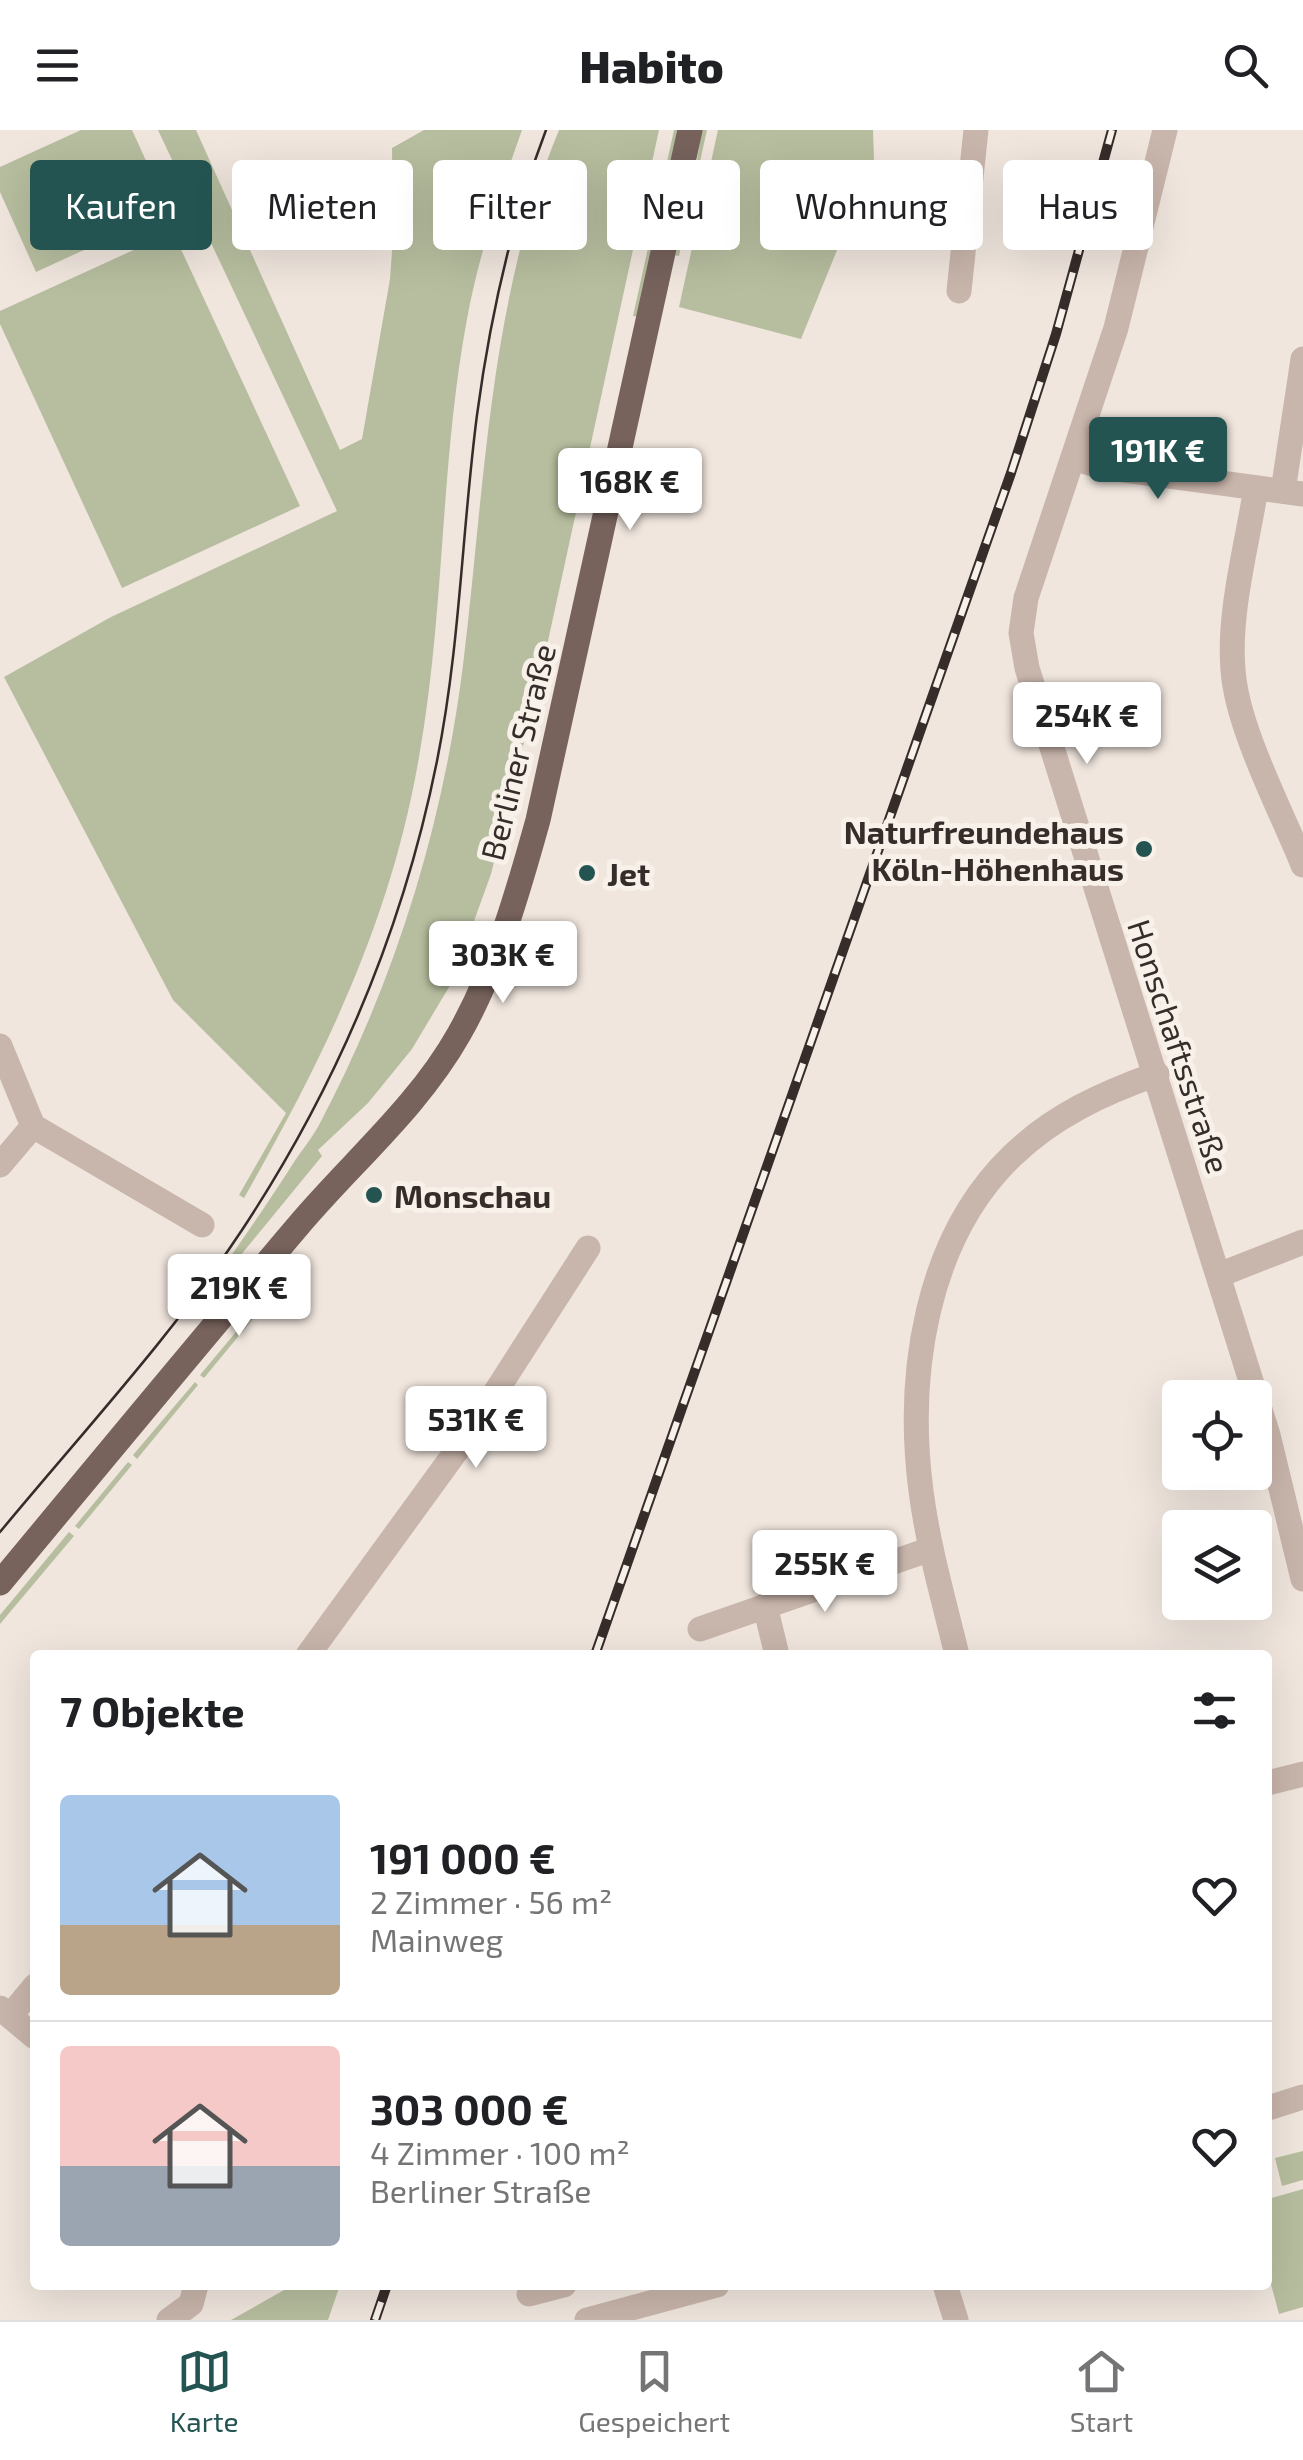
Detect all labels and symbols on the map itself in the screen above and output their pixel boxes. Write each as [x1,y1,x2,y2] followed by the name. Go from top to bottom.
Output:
[1077,417,1239,502] pin: 191K €
[549,448,711,533] pin: 168K €
[472,640,562,864] street label: Berliner Straße
[1006,682,1168,767] pin: 254K €
[844,812,1124,887] place label: Naturfreundehaus Köln-Höhenhaus
[1133,838,1155,860] marker: Naturfreundehaus Köln-Höhenhaus
[607,854,650,892] place label: Jet
[576,862,598,884] marker: Jet
[1121,914,1239,1178] street label: Honschaftsstraße
[422,921,584,1006] pin: 303K €
[394,1176,551,1214] place label: Monschau
[363,1184,385,1206] marker: Monschau
[158,1254,320,1339] pin: 219K €
[395,1386,557,1471] pin: 531K €
[744,1530,906,1615] pin: 255K €

